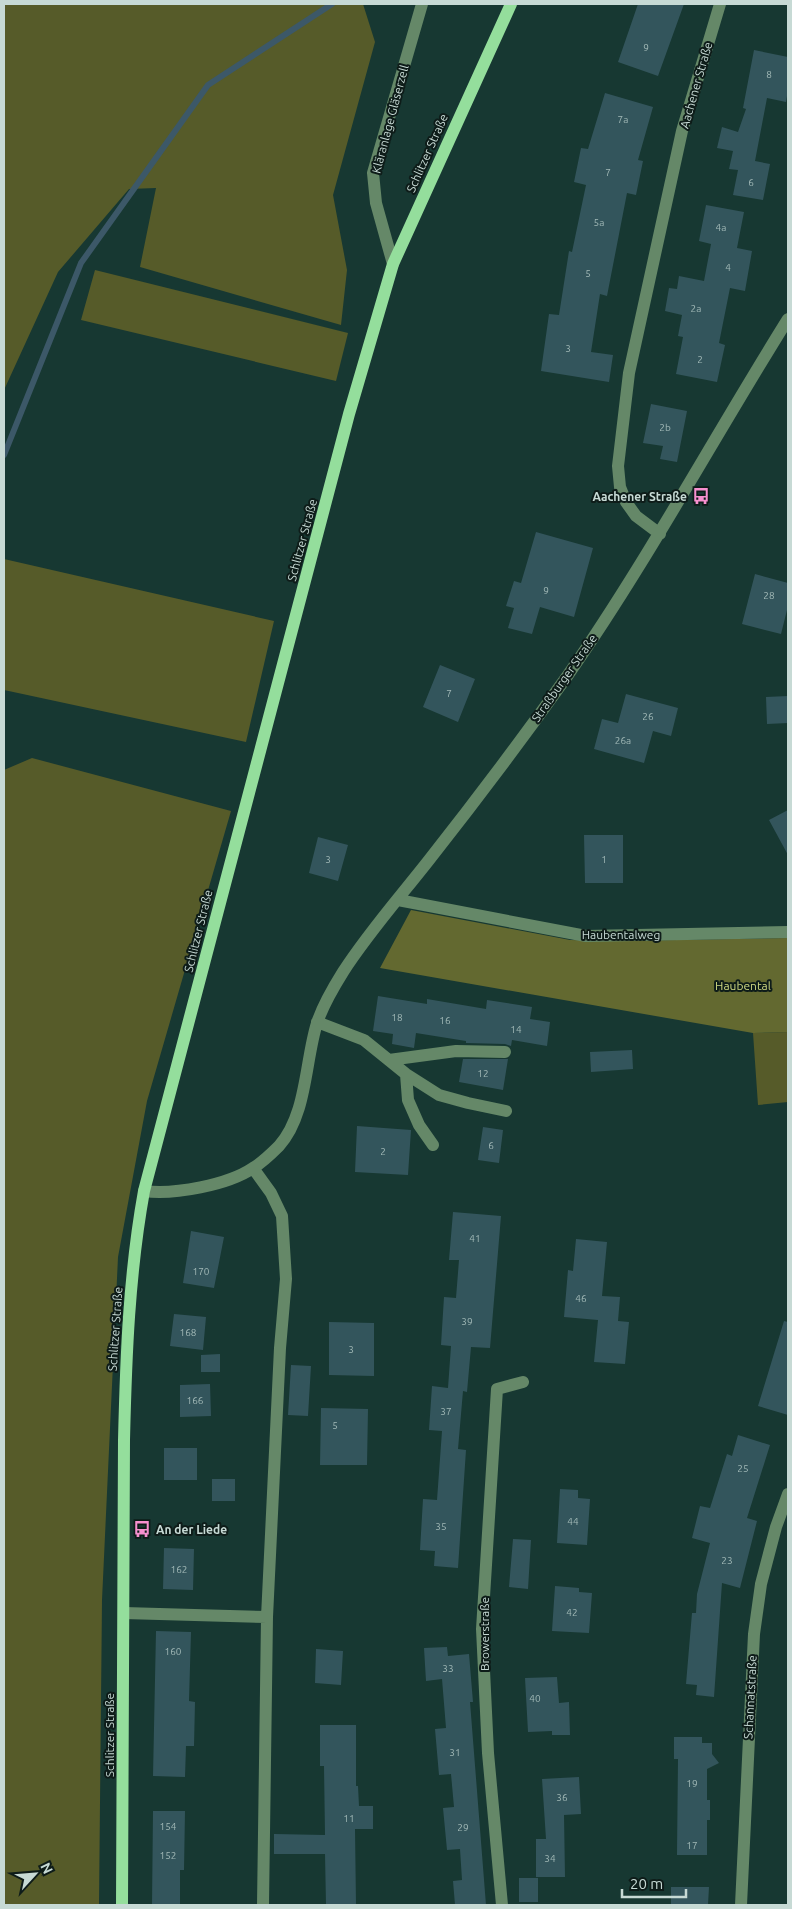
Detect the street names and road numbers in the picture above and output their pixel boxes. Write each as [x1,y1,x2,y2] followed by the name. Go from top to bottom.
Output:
[677,40,715,130] street label: Aachener Straße
[369,63,411,175] street label: Kläranlage Gläserzell
[404,112,450,194] street label: Schlitzer Straße
[285,498,319,582] street label: Schlitzer Straße
[529,632,599,724] street label: Straßburger Straße
[181,888,215,974] street label: Schlitzer Straße
[582,928,660,941] street label: Haubentalweg
[106,1286,124,1372] street label: Schlitzer Straße
[478,1597,491,1671] street label: Browerstraße
[741,1655,759,1739] street label: Schannatstraße
[103,1693,116,1777] street label: Schlitzer Straße

